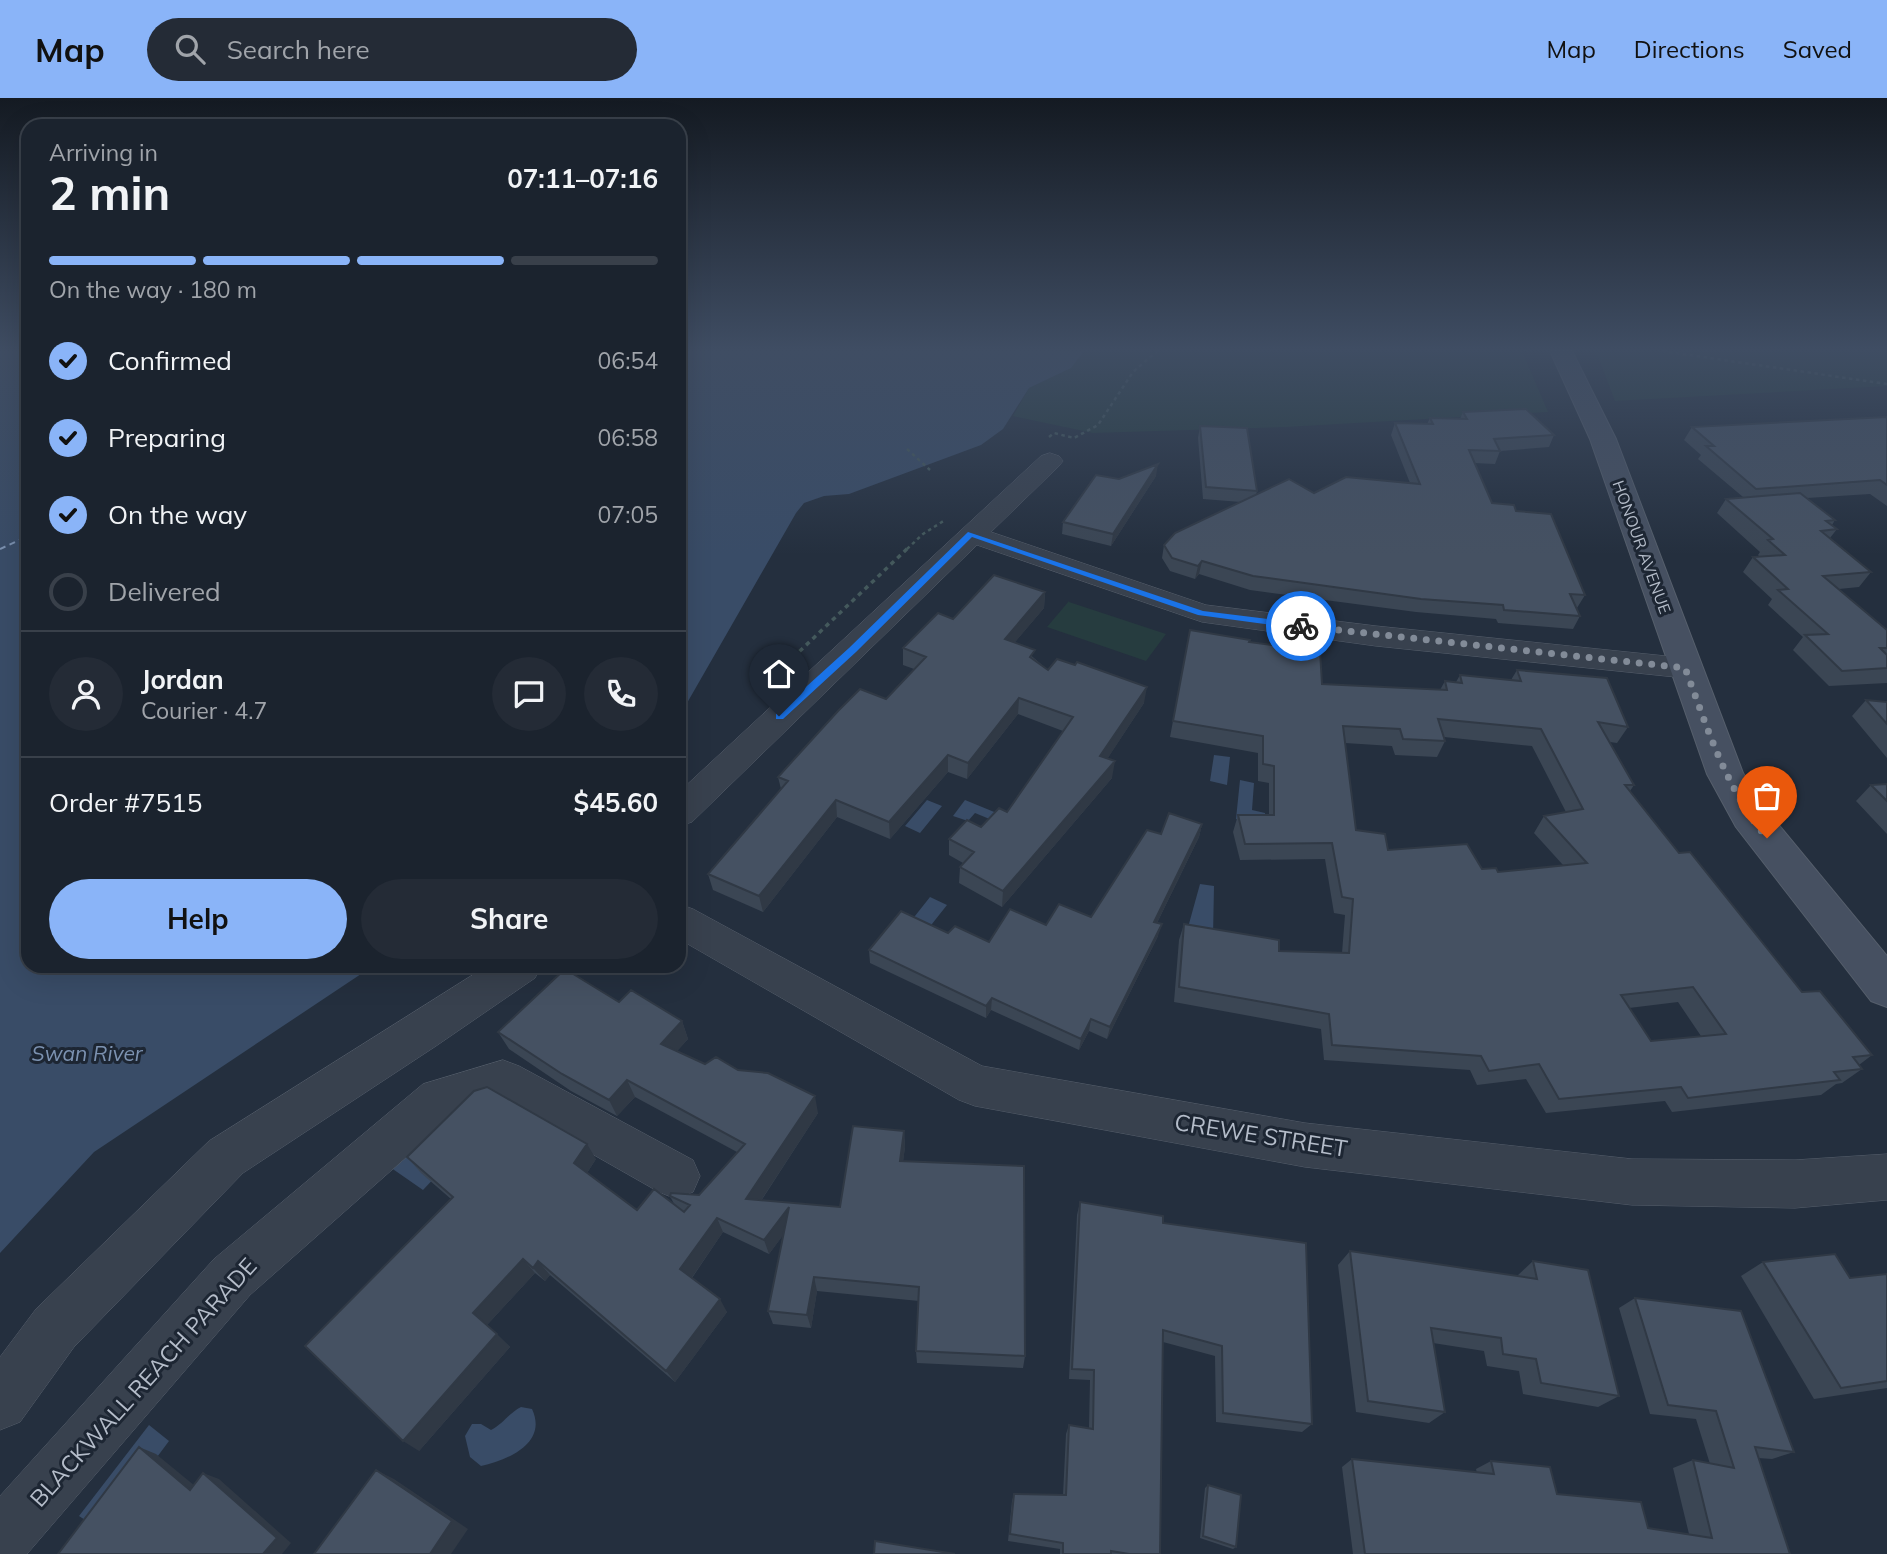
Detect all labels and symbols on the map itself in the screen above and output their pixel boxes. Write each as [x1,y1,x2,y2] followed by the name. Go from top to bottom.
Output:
[1609,478,1675,616] street label: HONOUR AVENUE
[1266,591,1336,661] courier
[749,644,809,716] pin
[1737,766,1797,838] pin
[32,1040,144,1066] water label: Swan River
[1173,1107,1350,1163] street label: CREWE STREET
[23,1251,263,1513] street label: BLACKWALL REACH PARADE

